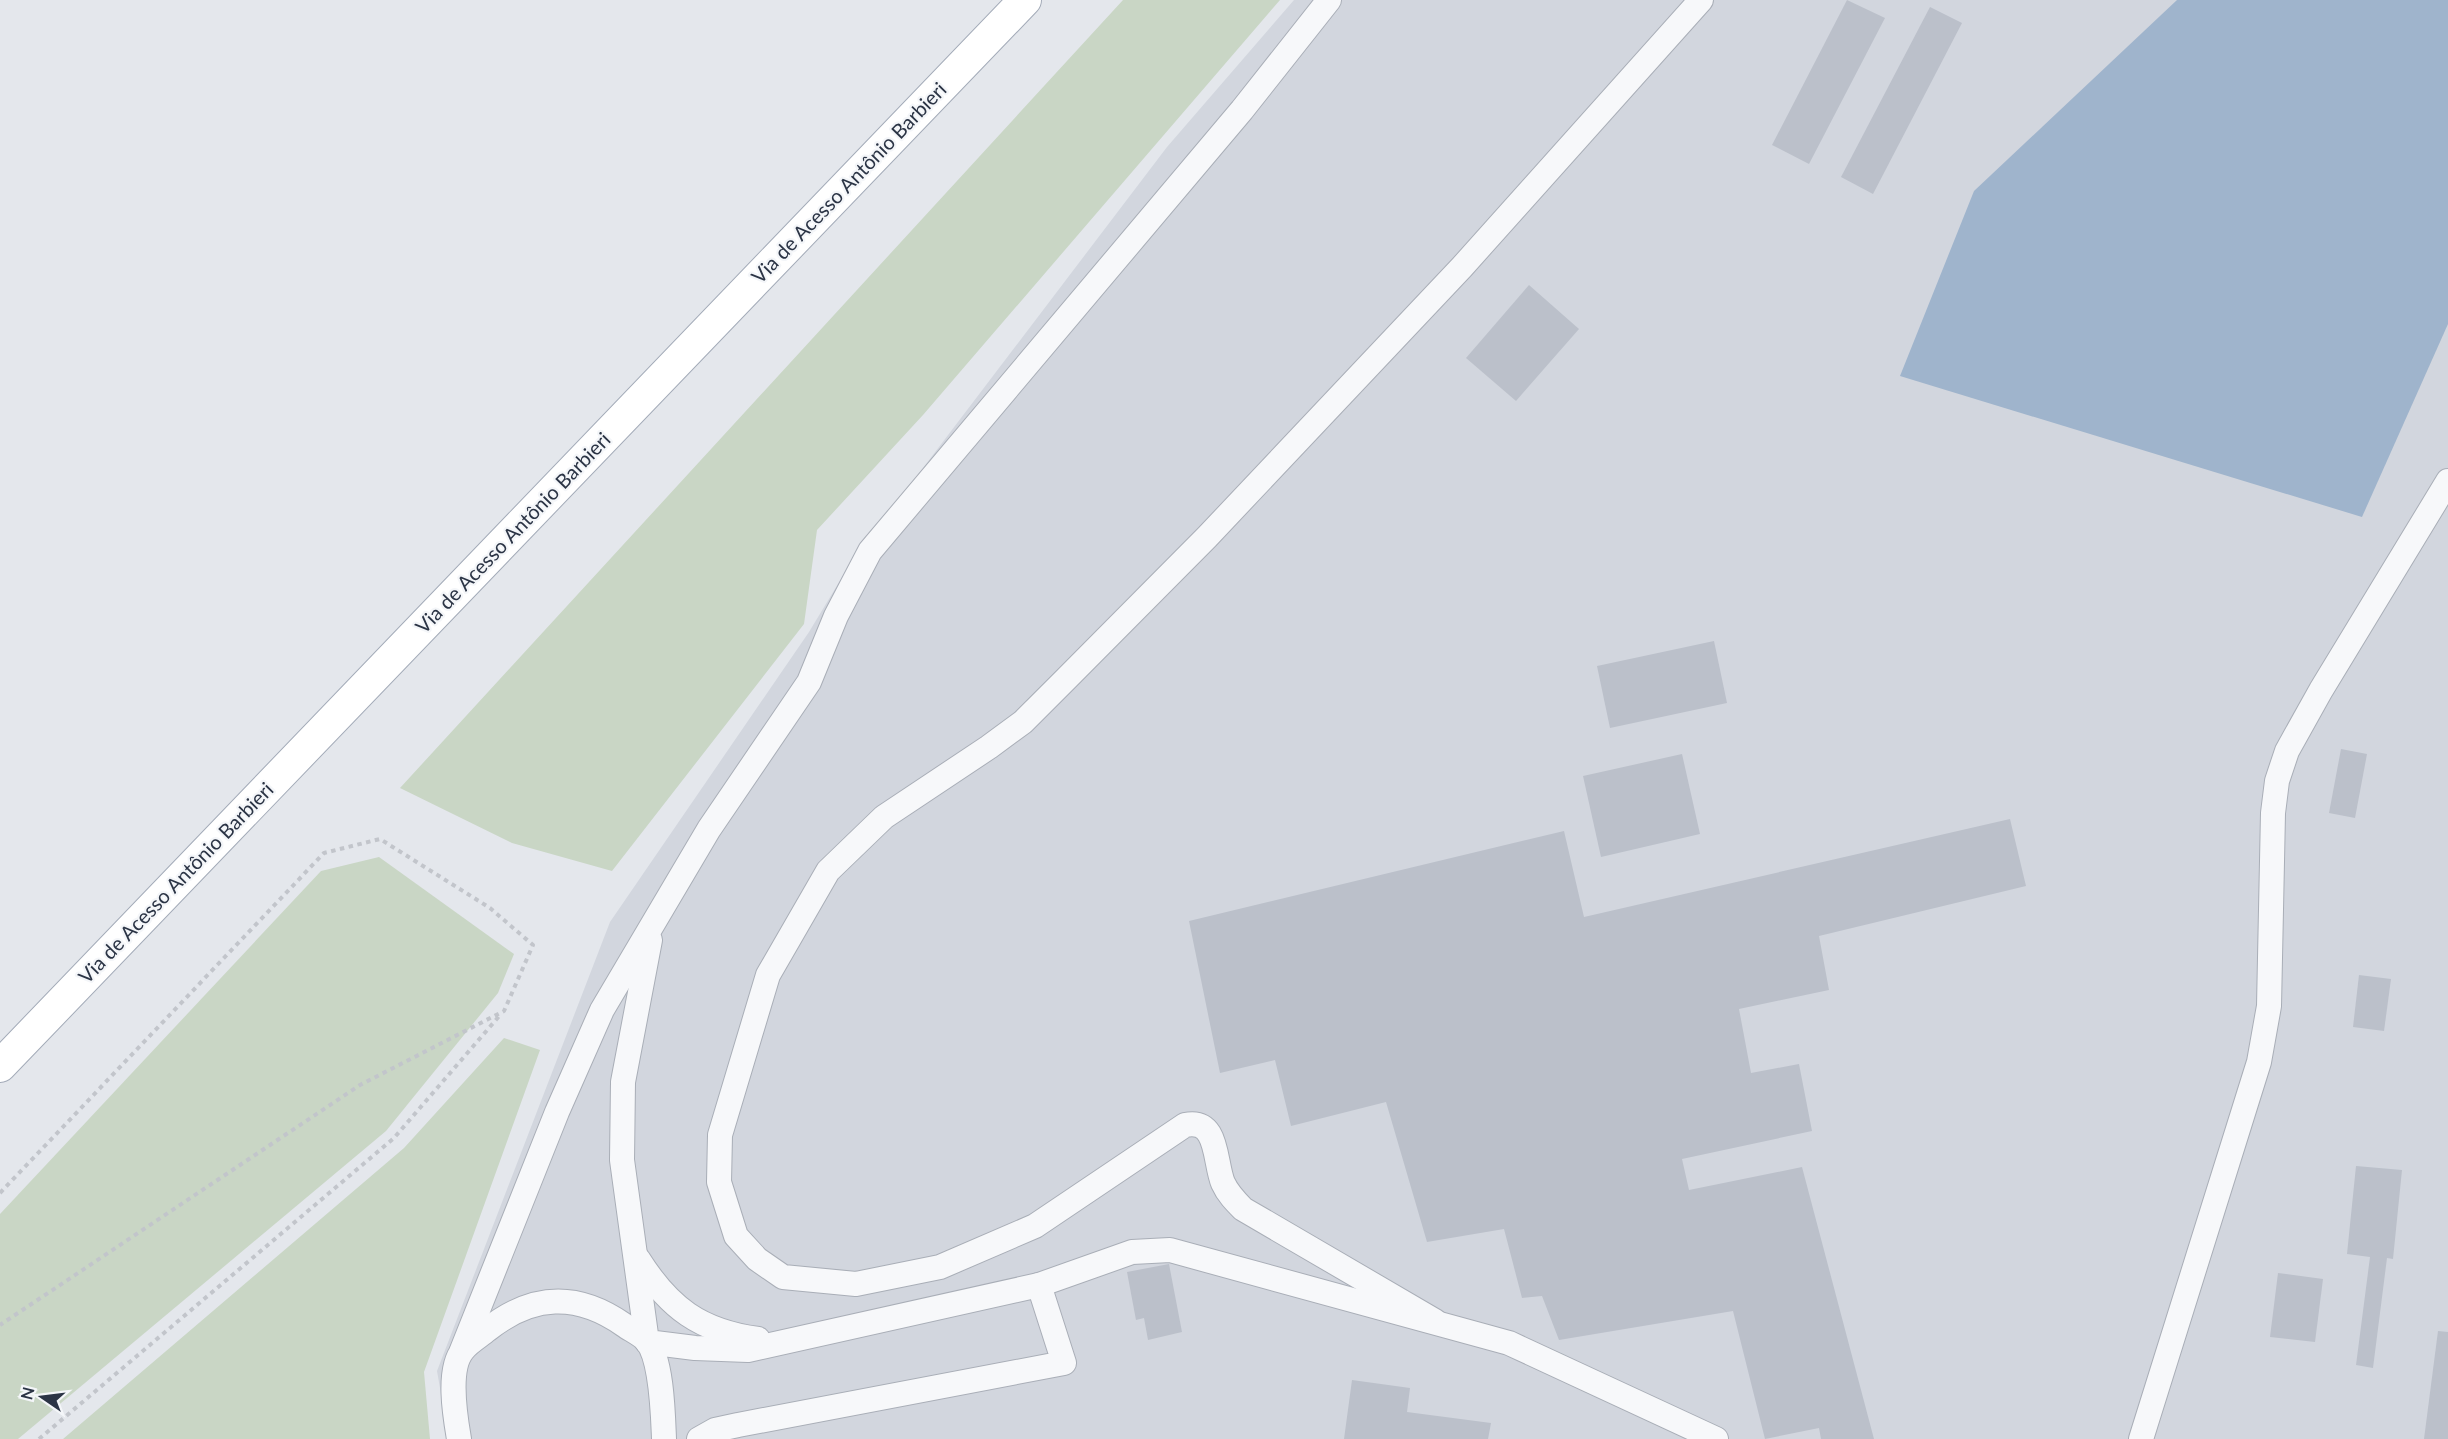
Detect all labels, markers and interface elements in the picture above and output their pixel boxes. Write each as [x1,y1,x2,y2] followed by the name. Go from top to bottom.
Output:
[746,77,951,288] street label: Via de Acesso Antônio Barbieri
[410,427,615,638] street label: Via de Acesso Antônio Barbieri
[73,777,278,988] street label: Via de Acesso Antônio Barbieri
[12,1367,72,1427] north arrow
[16,1385,38,1402] text: N

